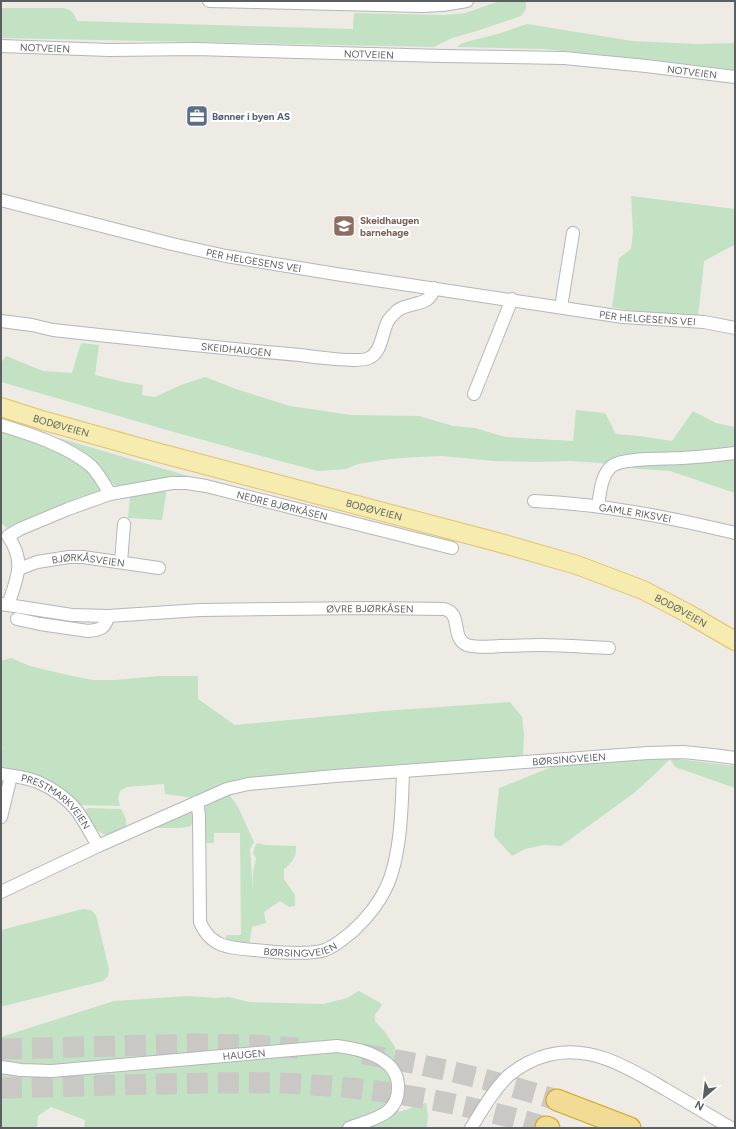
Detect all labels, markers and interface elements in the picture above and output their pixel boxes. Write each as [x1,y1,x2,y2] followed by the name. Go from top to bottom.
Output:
[20,40,70,55] street label: NOTVEIEN
[344,47,394,61] street label: NOTVEIEN
[666,62,718,81] street label: NOTVEIEN
[184,103,210,129] office icon: Bønner i byen AS
[212,110,290,123] place label: Bønner i byen AS
[331,213,357,239] school or university icon: Skeidhaugen barnehage
[360,214,420,239] place label: Skeidhaugen barnehage
[205,245,302,275] street label: PER HELGESENS VEI
[598,307,696,328] street label: PER HELGESENS VEI
[201,339,272,359] street label: SKEIDHAUGEN
[32,411,91,440] street label: BODØVEIEN
[235,487,329,523] street label: NEDRE BJØRKÅSEN
[345,496,404,523] street label: BODØVEIEN
[598,500,673,525] street label: GAMLE RIKSVEI
[51,550,126,569] street label: BJØRKÅSVEIEN
[653,591,710,630] street label: BODØVEIEN
[326,601,414,615] street label: ØVRE BJØRKÅSEN
[532,750,606,768] street label: BØRSINGVEIEN
[20,771,93,831] street label: PRESTMARKVEIEN
[263,939,339,959] street label: BØRSINGVEIEN
[222,1046,266,1062] street label: HAUGEN
[684,1077,724,1117] north arrow
[693,1098,706,1113] text: N

